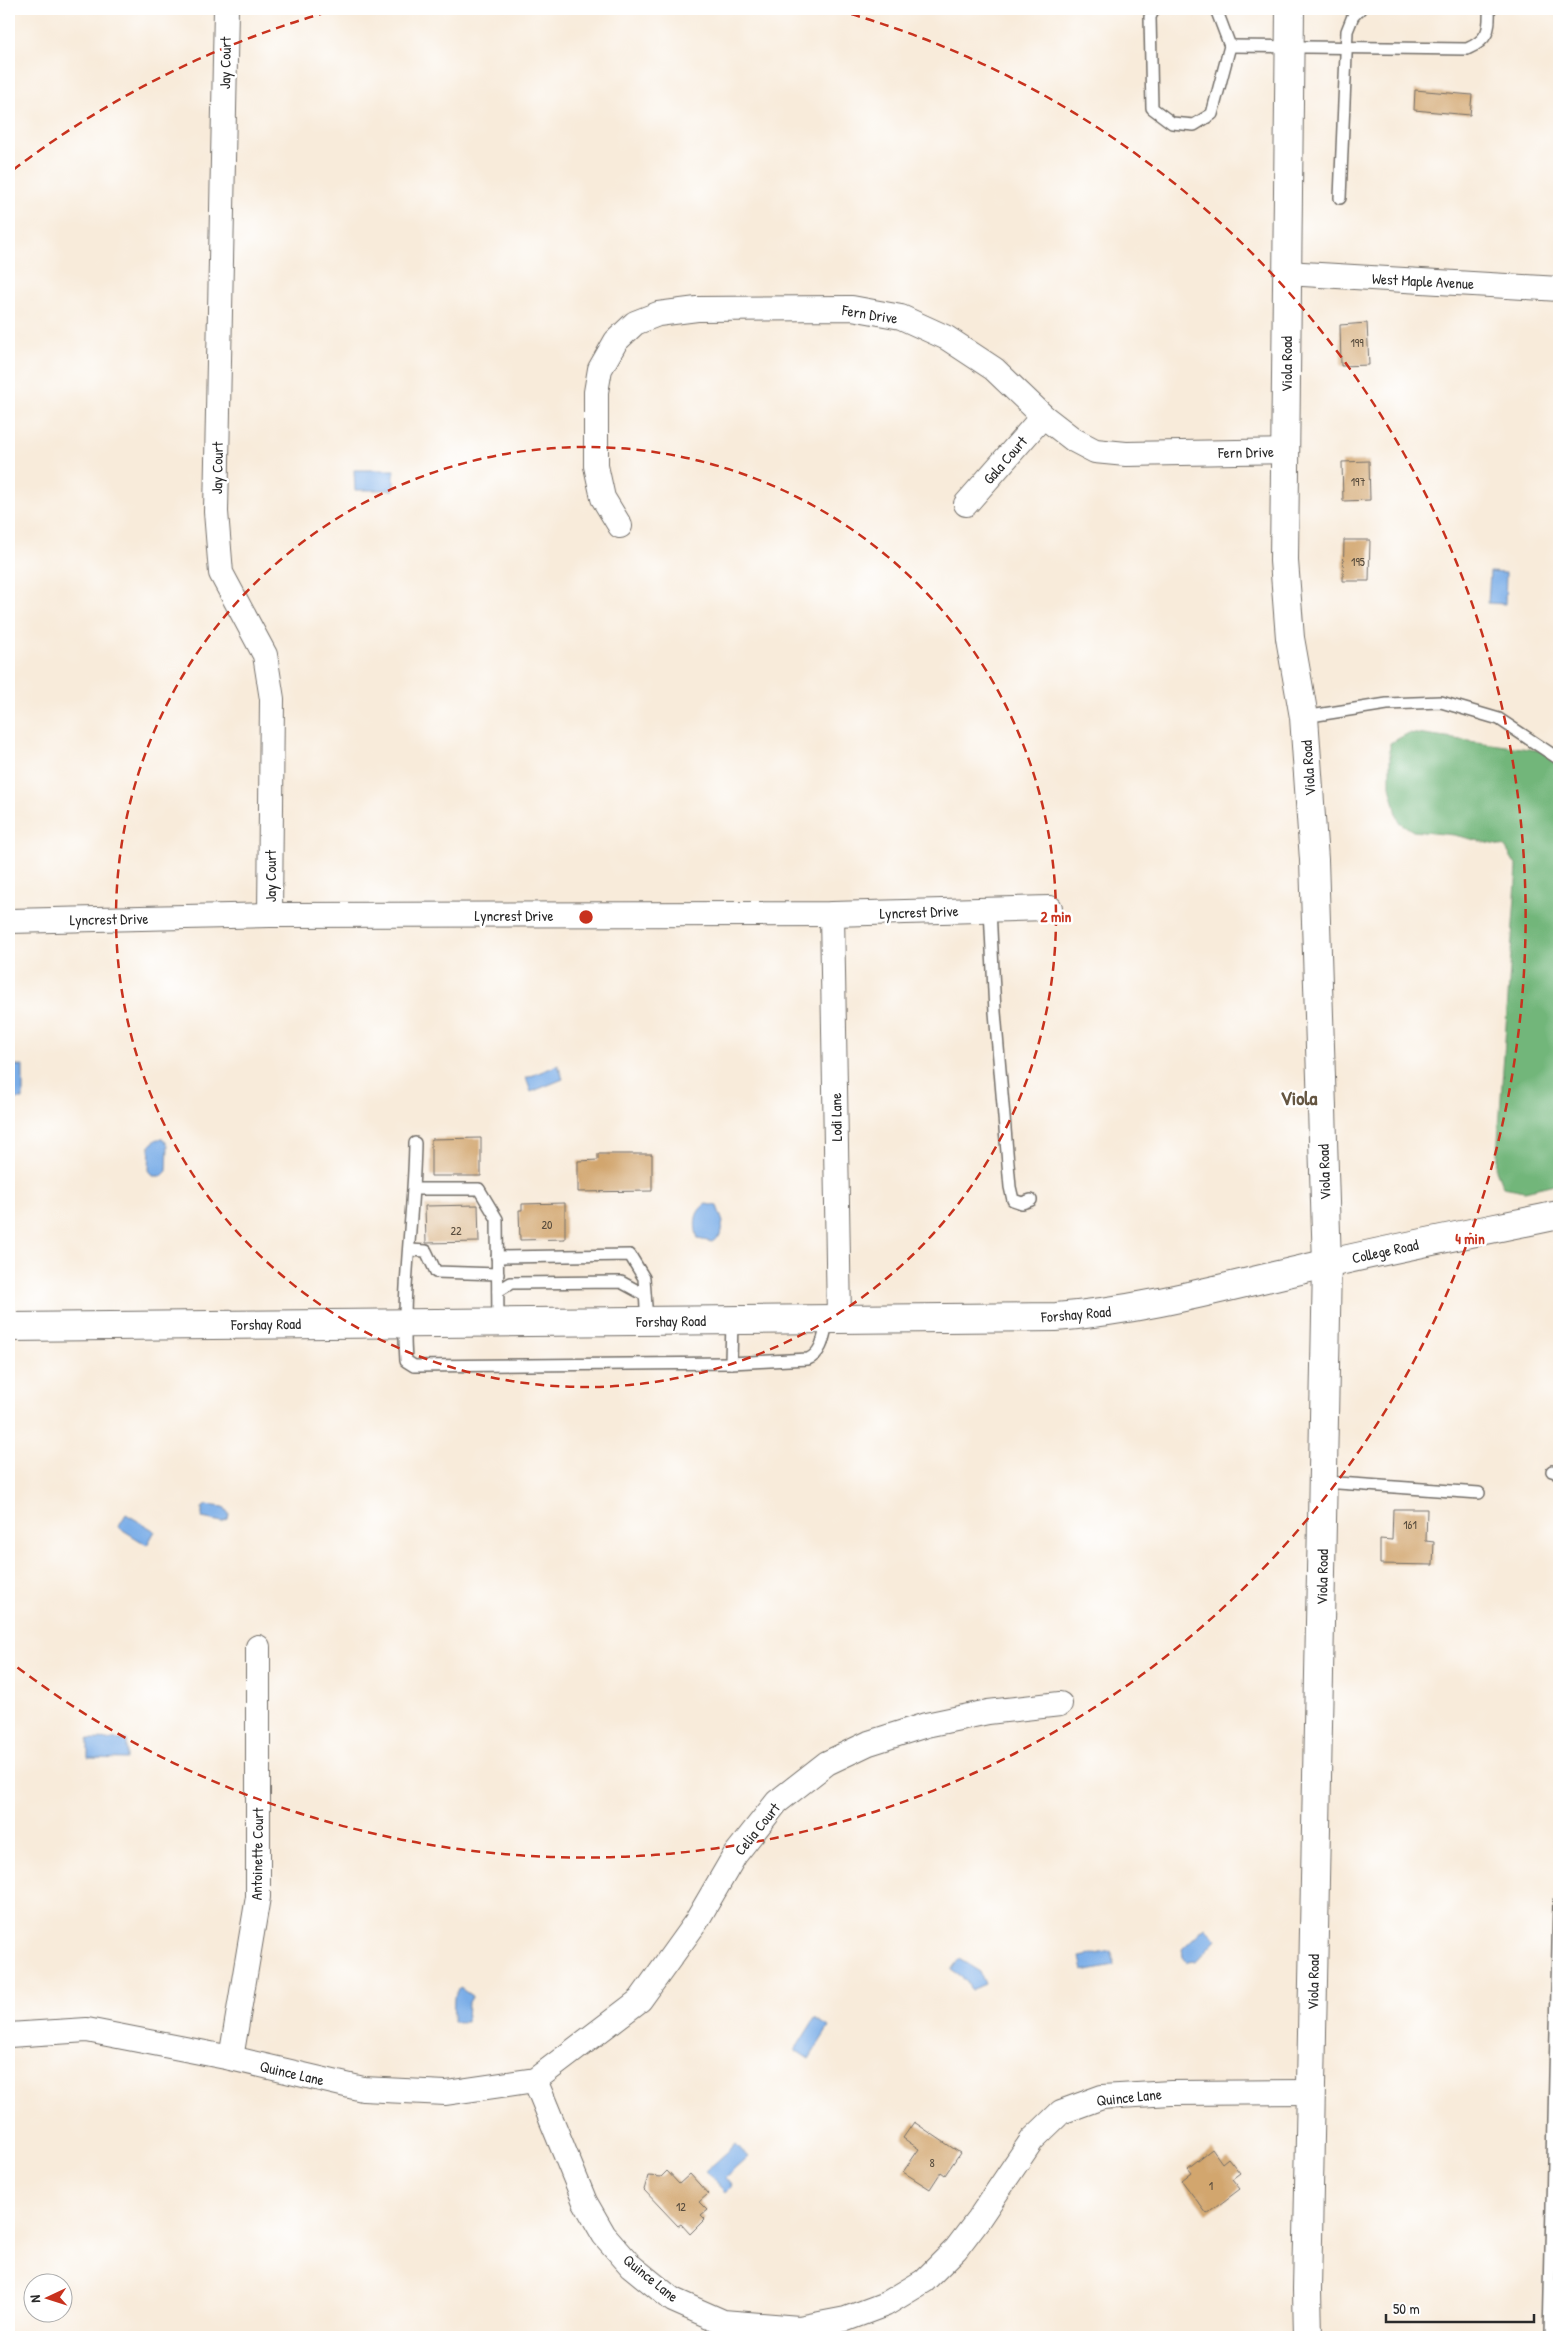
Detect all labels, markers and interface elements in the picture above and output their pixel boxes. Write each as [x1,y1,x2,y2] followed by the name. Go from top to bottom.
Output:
[214,36,236,89] street label: Jay Court
[1371,268,1475,294] street label: West Maple Avenue
[840,299,899,329] street label: Fern Drive
[1350,334,1364,351] house number: 199
[1276,336,1297,392] street label: Viola Road
[978,431,1032,489] street label: Gala Court
[206,441,228,494] street label: Jay Court
[1217,441,1274,463] street label: Fern Drive
[1351,473,1365,490] house number: 197
[1351,553,1365,570] house number: 195
[1296,739,1320,797] street label: Viola Road
[260,849,281,902] street label: Jay Court
[879,900,959,924] street label: Lyncrest Drive
[475,905,553,926] street label: Lyncrest Drive
[1041,906,1072,927] text: 2 min
[69,908,149,930] street label: Lyncrest Drive
[577,908,595,926] centre of rings
[1281,1084,1318,1111] district label: Viola
[825,1093,847,1141] street label: Lodi Lane
[1313,1144,1335,1200] street label: Viola Road
[542,1216,553,1233] house number: 20
[450,1222,462,1239] house number: 22
[1455,1228,1485,1249] text: 4 min
[1350,1234,1420,1268] street label: College Road
[1039,1300,1112,1328] street label: Forshay Road
[635,1310,706,1332] street label: Forshay Road
[230,1313,301,1335] street label: Forshay Road
[1403,1516,1417,1533] house number: 161
[1311,1549,1333,1605] street label: Viola Road
[729,1798,785,1860] street label: Celia Court
[246,1807,268,1900] street label: Antoinette Court
[1302,1954,1324,2010] street label: Viola Road
[258,2055,326,2091] street label: Quince Lane
[1095,2083,1163,2111] street label: Quince Lane
[929,2154,935,2171] house number: 8
[1209,2177,1213,2194] house number: 1
[676,2198,686,2215] house number: 12
[619,2249,683,2307] street label: Quince Lane
[22,2274,72,2324] north arrow
[1386,2291,1533,2323] scale bar
[25,2294,44,2303] text: N
[1393,2298,1420,2319] text: 50 m

